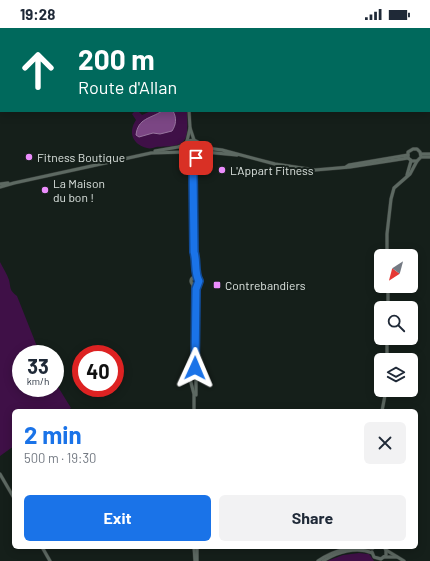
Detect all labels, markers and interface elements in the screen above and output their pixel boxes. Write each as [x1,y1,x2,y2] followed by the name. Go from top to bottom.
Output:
[20,5,55,23] text: 19:28
[78,42,155,76] text: 200 m
[12,44,64,96] icon: ahead
[78,76,177,98] text: Route d'Allan
[179,141,213,175] pin
[185,147,207,169] icon: arrive
[37,150,125,164] place label: Fitness Boutique
[24,152,34,162] marker: Fitness Boutique
[230,163,314,177] place label: L'Appart Fitness
[217,165,227,175] marker: L'Appart Fitness
[53,176,105,204] place label: La Maison du bon !
[40,185,50,195] marker: La Maison du bon !
[374,249,418,293] north arrow
[374,249,418,397] map controls
[225,278,306,292] place label: Contrebandiers
[212,280,222,290] marker: Contrebandiers
[374,301,418,345] button: search
[72,345,124,397] speed limit sign: 40
[174,347,216,389] position arrow
[374,353,418,397] button: layers
[27,354,49,378] text: 33
[27,375,49,387] text: km/h
[24,420,82,449] text: 2 min
[364,422,406,464] button: close
[24,450,96,466] text: 500 m · 19:30
[24,495,211,541] button: Exit
[219,495,406,541] button: Share

